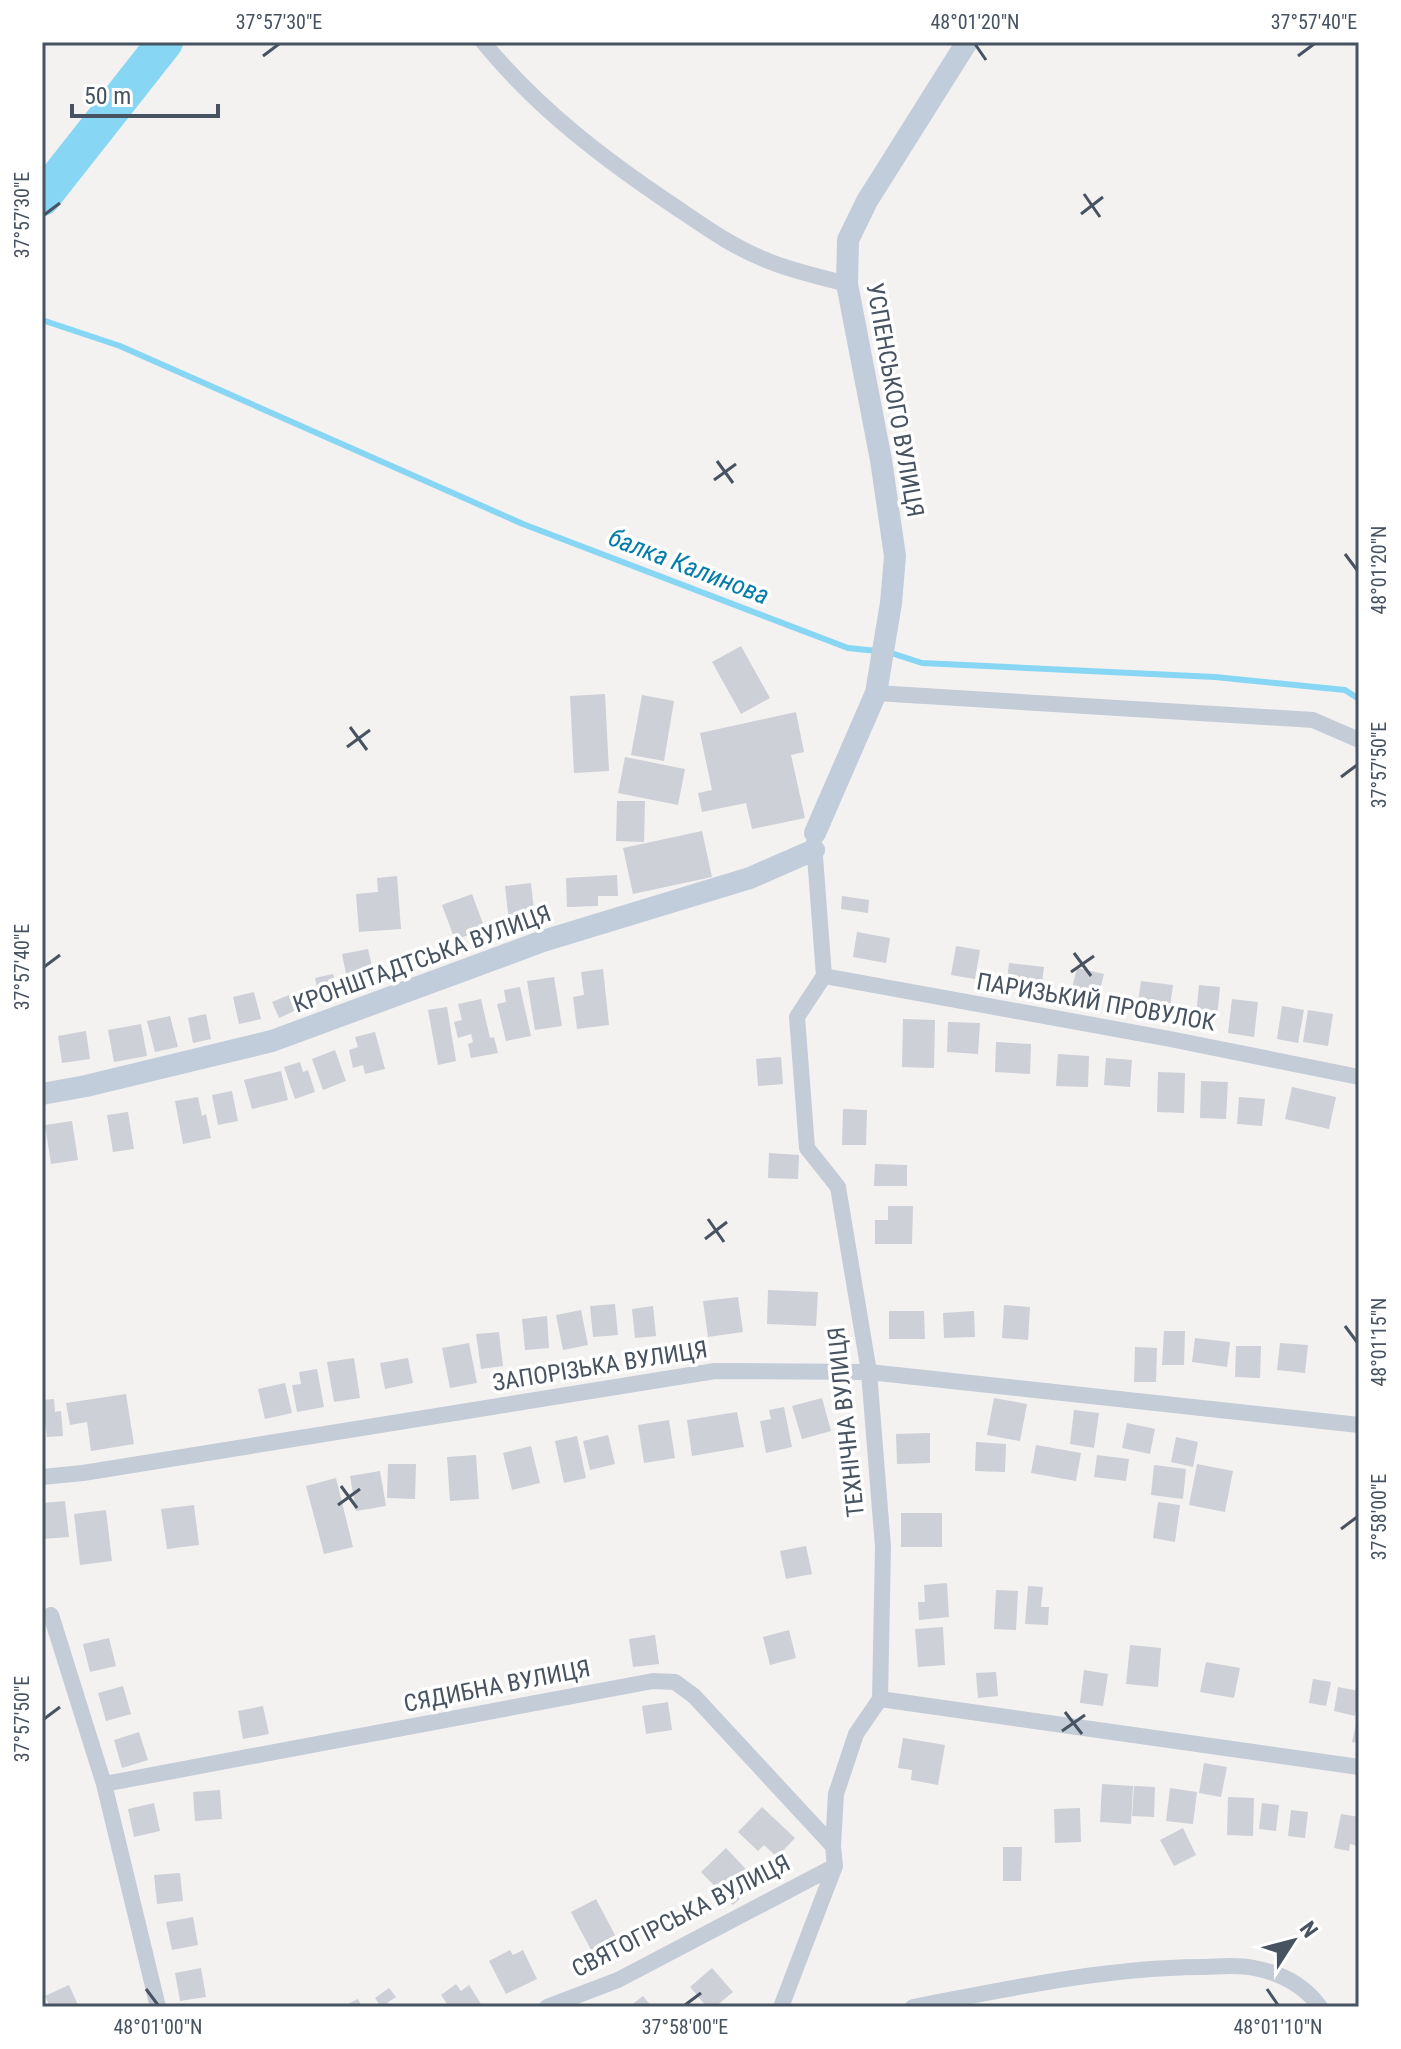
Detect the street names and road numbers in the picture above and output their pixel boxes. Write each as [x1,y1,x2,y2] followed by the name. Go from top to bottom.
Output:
[861,281,929,519] street label: УСПЕНСЬКОГО ВУЛИЦЯ
[289,899,555,1019] street label: КРОНШТАДТСЬКА ВУЛИЦЯ
[974,967,1218,1037] street label: ПАРИЗЬКИЙ ПРОВУЛОК
[822,1326,870,1518] street label: ТЕХНІЧНА ВУЛИЦЯ
[491,1335,709,1397] street label: ЗАПОРІЗЬКА ВУЛИЦЯ
[401,1654,593,1718] street label: СЯДИБНА ВУЛИЦЯ
[567,1849,795,1983] street label: СВЯТОГІРСЬКА ВУЛИЦЯ

